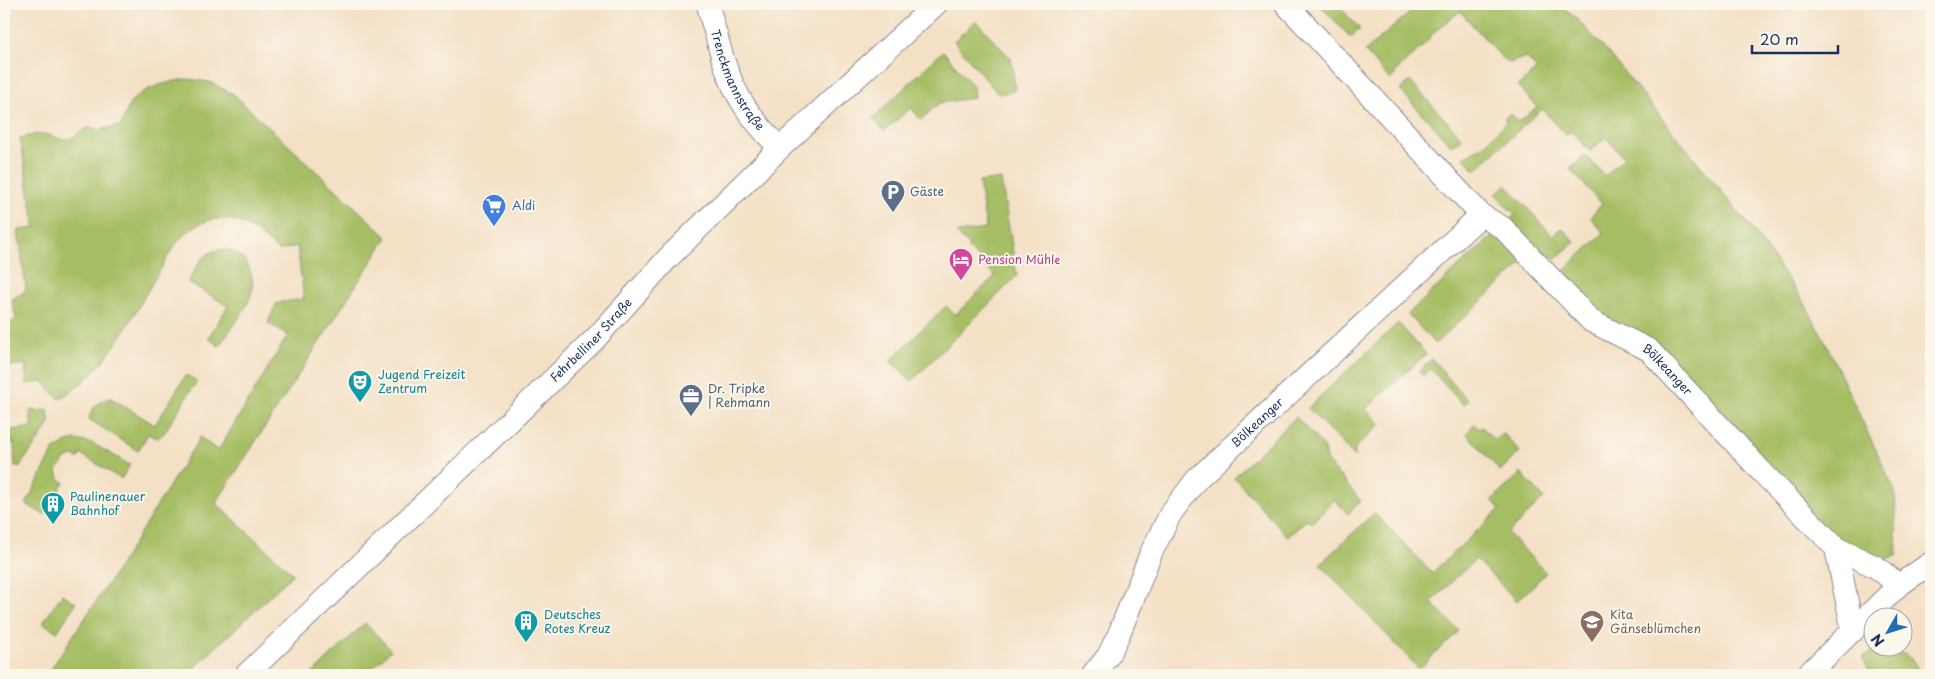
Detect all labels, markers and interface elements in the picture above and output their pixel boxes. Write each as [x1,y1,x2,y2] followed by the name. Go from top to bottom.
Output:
[1752,22,1839,54] scale bar
[707,27,769,134] street label: Trenckmannstraße
[1760,27,1799,50] text: 20 m
[880,179,906,213] parking icon: Gäste
[910,182,944,200] place label: Gäste
[481,193,507,227] supermarket icon: Aldi
[512,196,535,214] place label: Aldi
[948,247,974,281] hotel icon: Pension Mühle
[978,250,1060,268] place label: Pension Mühle
[545,294,636,386] street label: Fehrbelliner Straße
[1640,338,1697,399] street label: Bölkeanger
[378,365,465,397] place label: Jugend Freizeit Zentrum
[347,369,373,403] theatre icon: Jugend Freizeit Zentrum
[708,379,770,411] place label: Dr. Tripke | Rehmann
[678,383,704,417] office icon: Dr. Tripke | Rehmann
[1227,393,1287,451] street label: Bölkeanger
[70,487,146,519] place label: Paulinenauer Bahnhof
[40,491,66,525] building icon: Paulinenauer Bahnhof
[544,605,611,637] place label: Deutsches Rotes Kreuz
[1610,605,1701,637] place label: Kita Gänseblümchen
[1862,606,1912,656] north arrow
[513,609,539,643] building icon: Deutsches Rotes Kreuz
[1579,609,1605,643] school or university icon: Kita Gänseblümchen
[1866,630,1889,651] text: N

